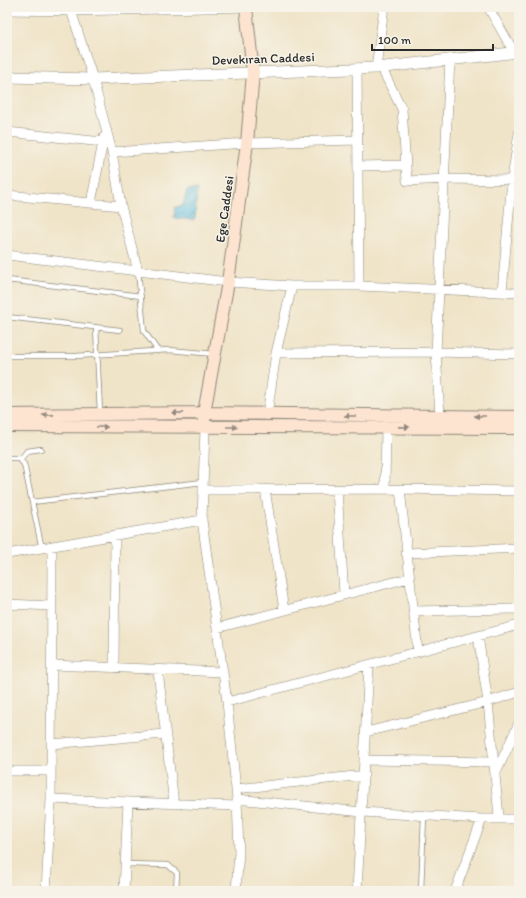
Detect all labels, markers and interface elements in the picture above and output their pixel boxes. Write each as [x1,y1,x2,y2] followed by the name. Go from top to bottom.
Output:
[372,26,493,52] scale bar
[378,33,411,47] text: 100 m
[211,49,315,68] street label: Devekıran Caddesi
[212,175,237,243] street label: Ege Caddesi
[172,410,184,417] one-way arrow
[41,412,54,418] one-way arrow
[343,413,356,419] one-way arrow
[474,413,486,420] one-way arrow
[398,423,410,430] one-way arrow
[96,424,109,430] one-way arrow
[226,424,239,430] one-way arrow

